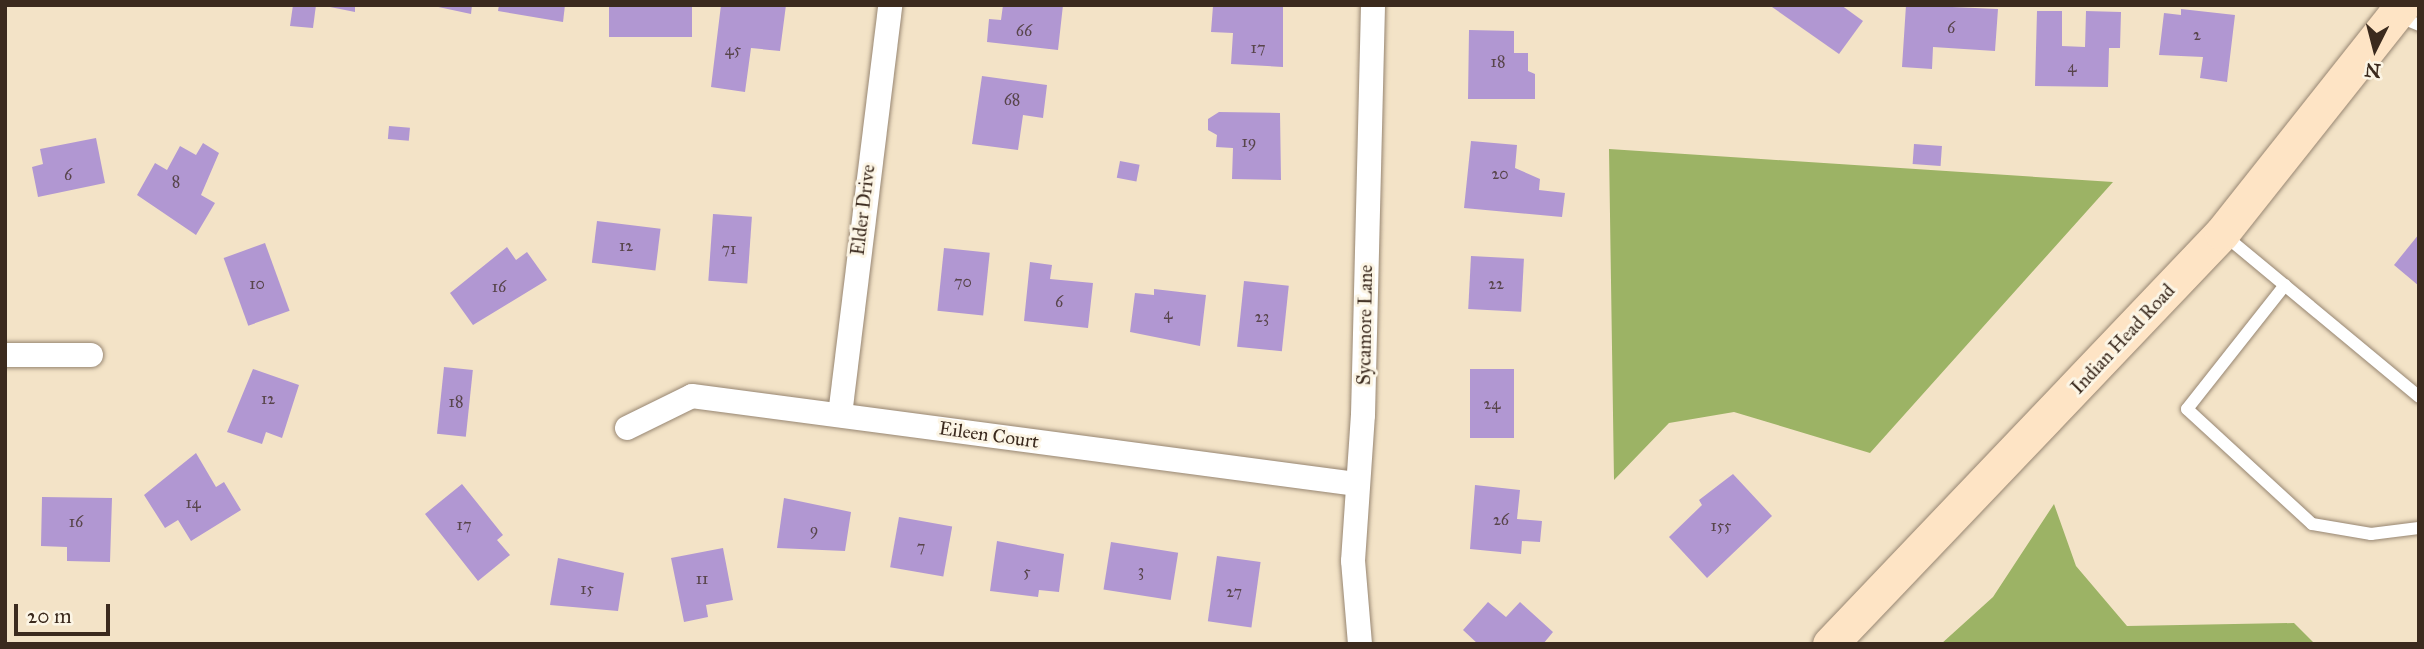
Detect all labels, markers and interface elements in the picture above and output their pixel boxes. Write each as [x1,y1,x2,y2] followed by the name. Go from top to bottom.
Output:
[2340,14,2410,84] north arrow
[1947,18,1955,38] house number: 6
[1016,21,1032,41] house number: 66
[2193,25,2201,45] house number: 2
[1251,38,1265,58] house number: 17
[725,40,741,60] house number: 45
[1491,52,1505,72] house number: 18
[2068,57,2076,77] house number: 4
[2364,58,2382,83] text: N
[1004,90,1020,110] house number: 68
[1242,132,1256,152] house number: 19
[846,163,880,257] street label: Elder Drive
[1491,164,1509,184] house number: 20
[64,165,72,185] house number: 6
[172,172,180,192] house number: 8
[619,236,633,256] house number: 12
[722,239,736,259] house number: 71
[1353,265,1377,385] street label: Sycamore Lane
[954,272,972,292] house number: 70
[249,274,265,294] house number: 10
[1488,274,1504,294] house number: 22
[492,277,506,297] house number: 16
[2066,279,2180,399] street label: Indian Head Road
[1055,292,1063,312] house number: 6
[1164,304,1172,324] house number: 4
[1255,307,1269,327] house number: 23
[261,389,275,409] house number: 12
[449,392,463,412] house number: 18
[1484,394,1500,414] house number: 24
[938,417,1040,453] street label: Eileen Court
[185,493,201,513] house number: 14
[1493,510,1509,530] house number: 26
[69,512,83,532] house number: 16
[457,515,471,535] house number: 17
[1710,516,1732,536] house number: 155
[810,520,818,540] house number: 9
[917,537,925,557] house number: 7
[1138,561,1144,581] house number: 3
[1023,562,1031,582] house number: 5
[696,569,708,589] house number: 11
[580,579,594,599] house number: 15
[1226,582,1242,602] house number: 27
[18,590,114,634] scale bar
[27,603,72,629] text: 20 m

